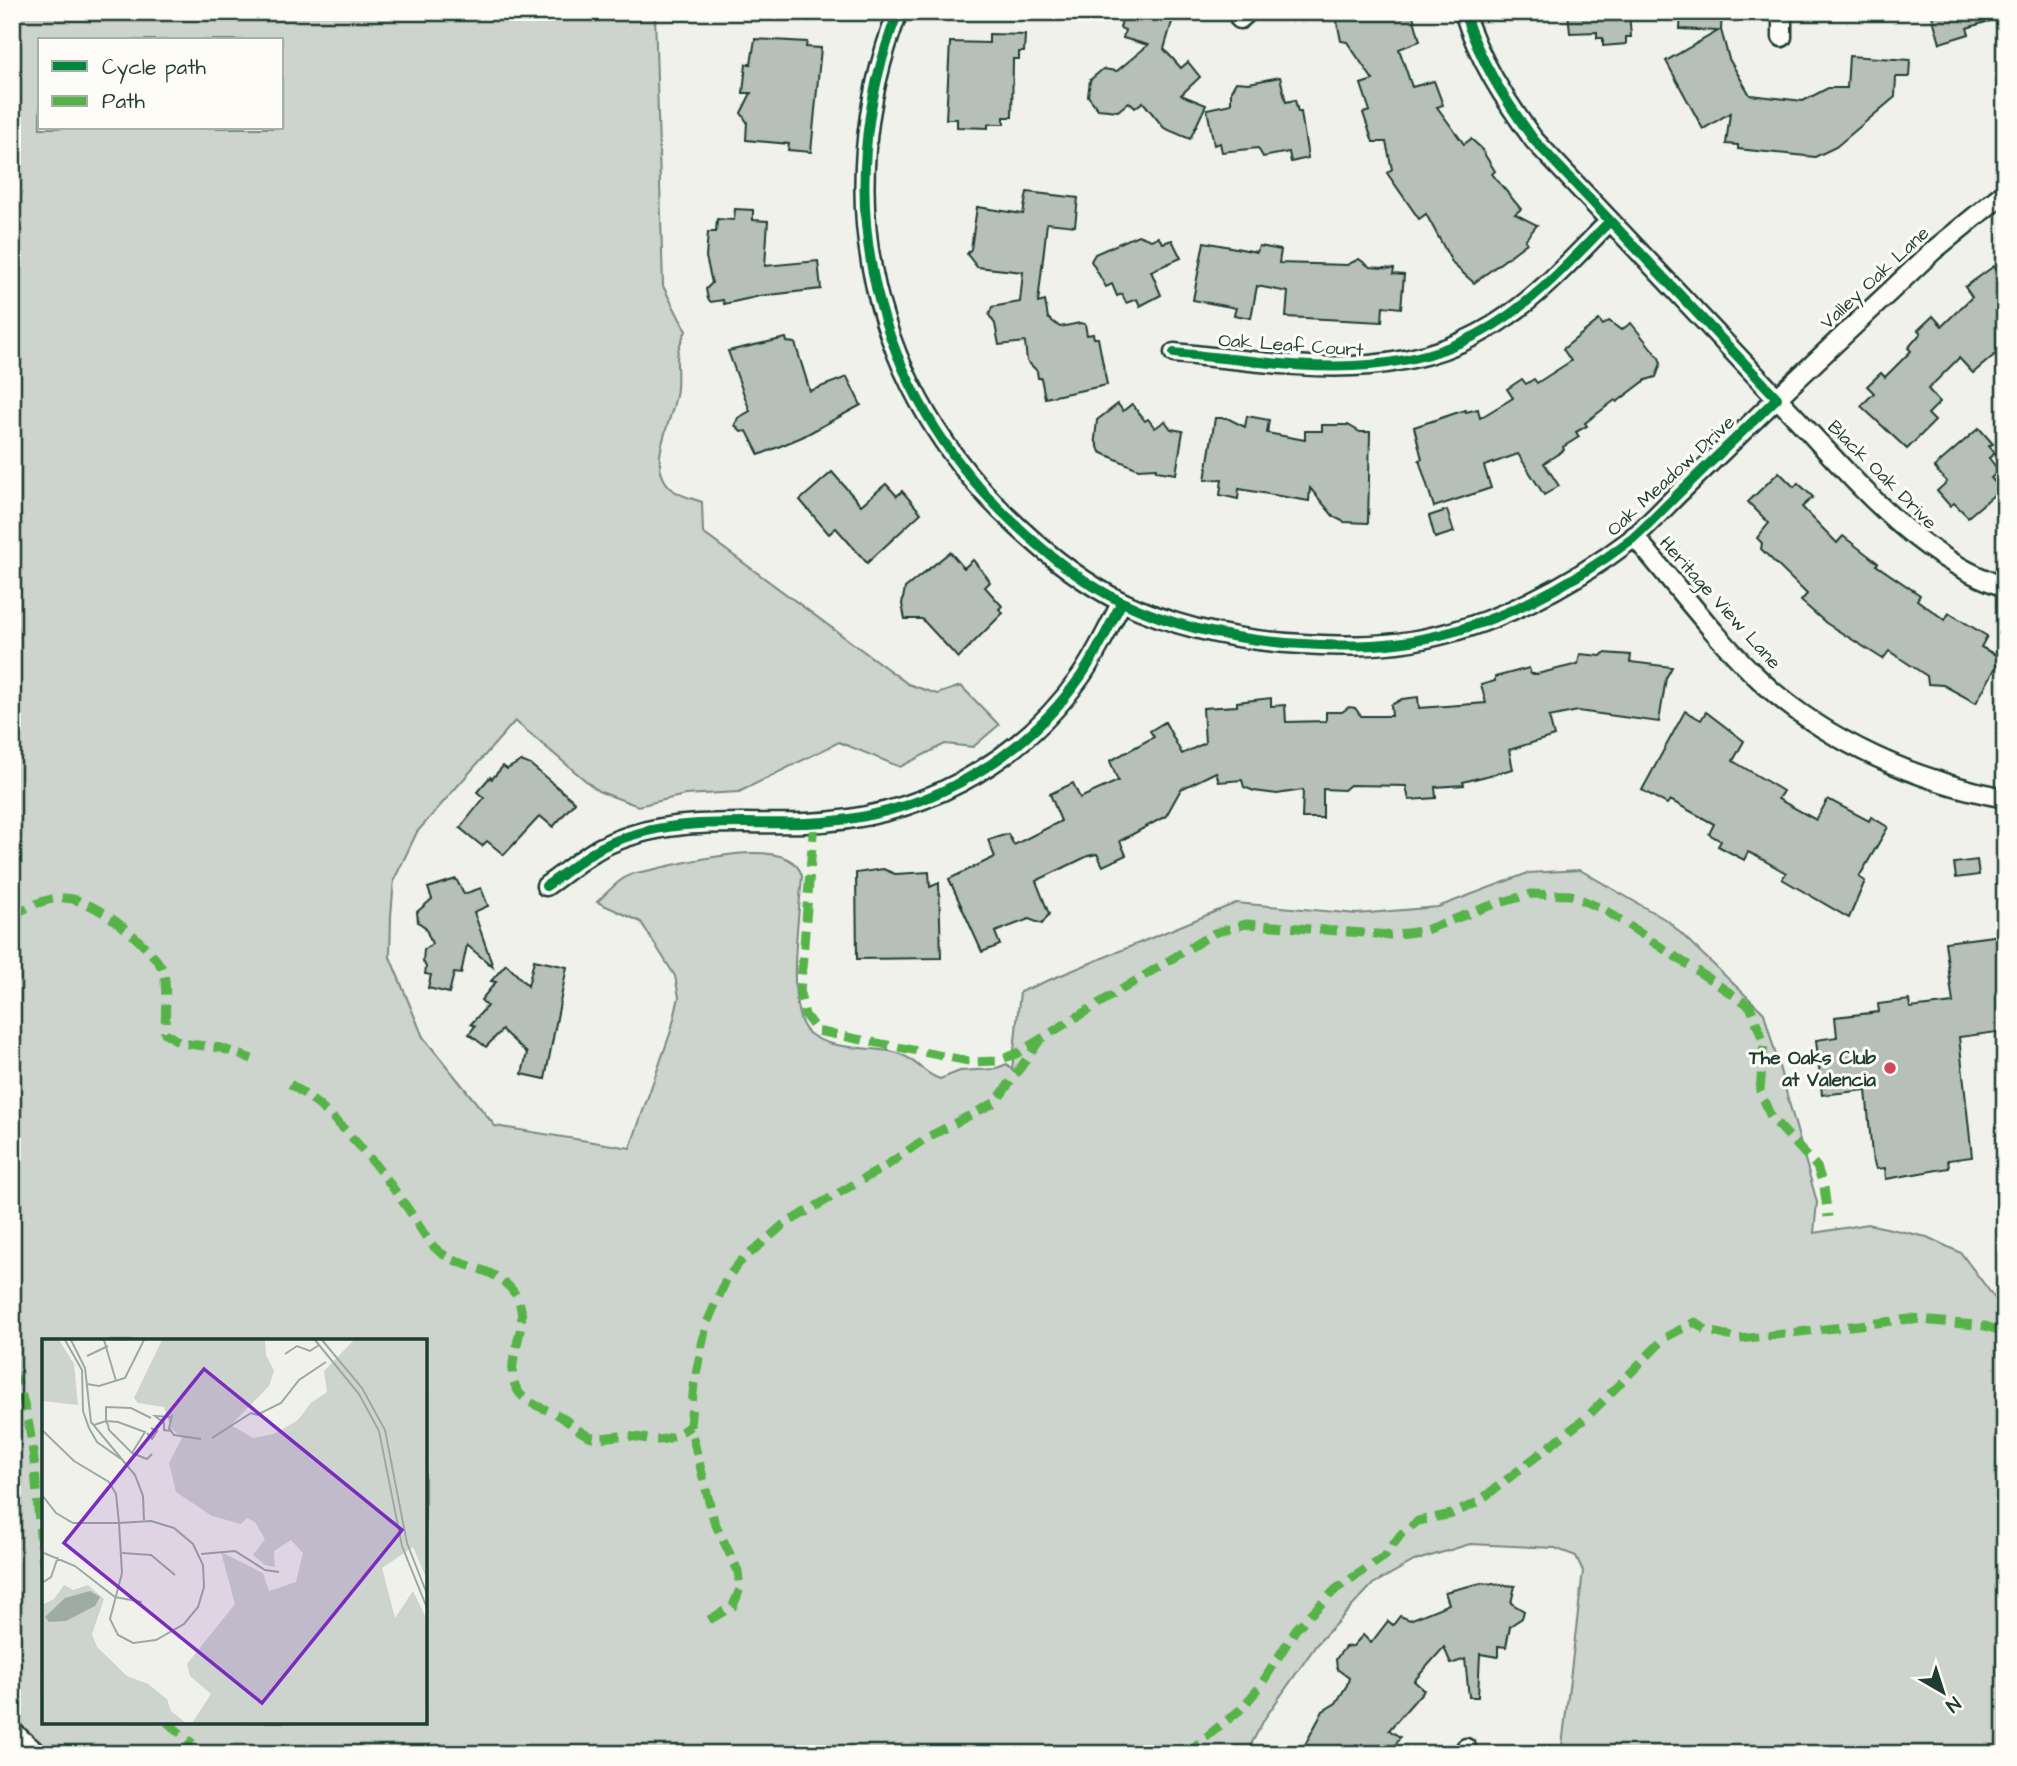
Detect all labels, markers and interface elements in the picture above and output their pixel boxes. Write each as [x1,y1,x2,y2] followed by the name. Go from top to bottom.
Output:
[38,38,284,130] legend
[102,53,207,84] text: Cycle path
[102,87,146,116] text: Path
[1815,220,1936,336] street label: Valley Oak Lane
[1217,327,1365,364] street label: Oak Leaf Court
[1601,409,1741,543] street label: Oak Meadow Drive
[1821,414,1943,536] street label: Black Oak Drive
[1652,530,1787,676] street label: Heritage View Lane
[1748,1045,1876,1094] place label: The Oaks Club at Valencia
[1882,1060,1898,1076] marker: The Oaks Club at Valencia
[42,1339,427,1724] inset map
[1909,1658,1979,1728] north arrow
[1940,1690,1966,1718] text: N

